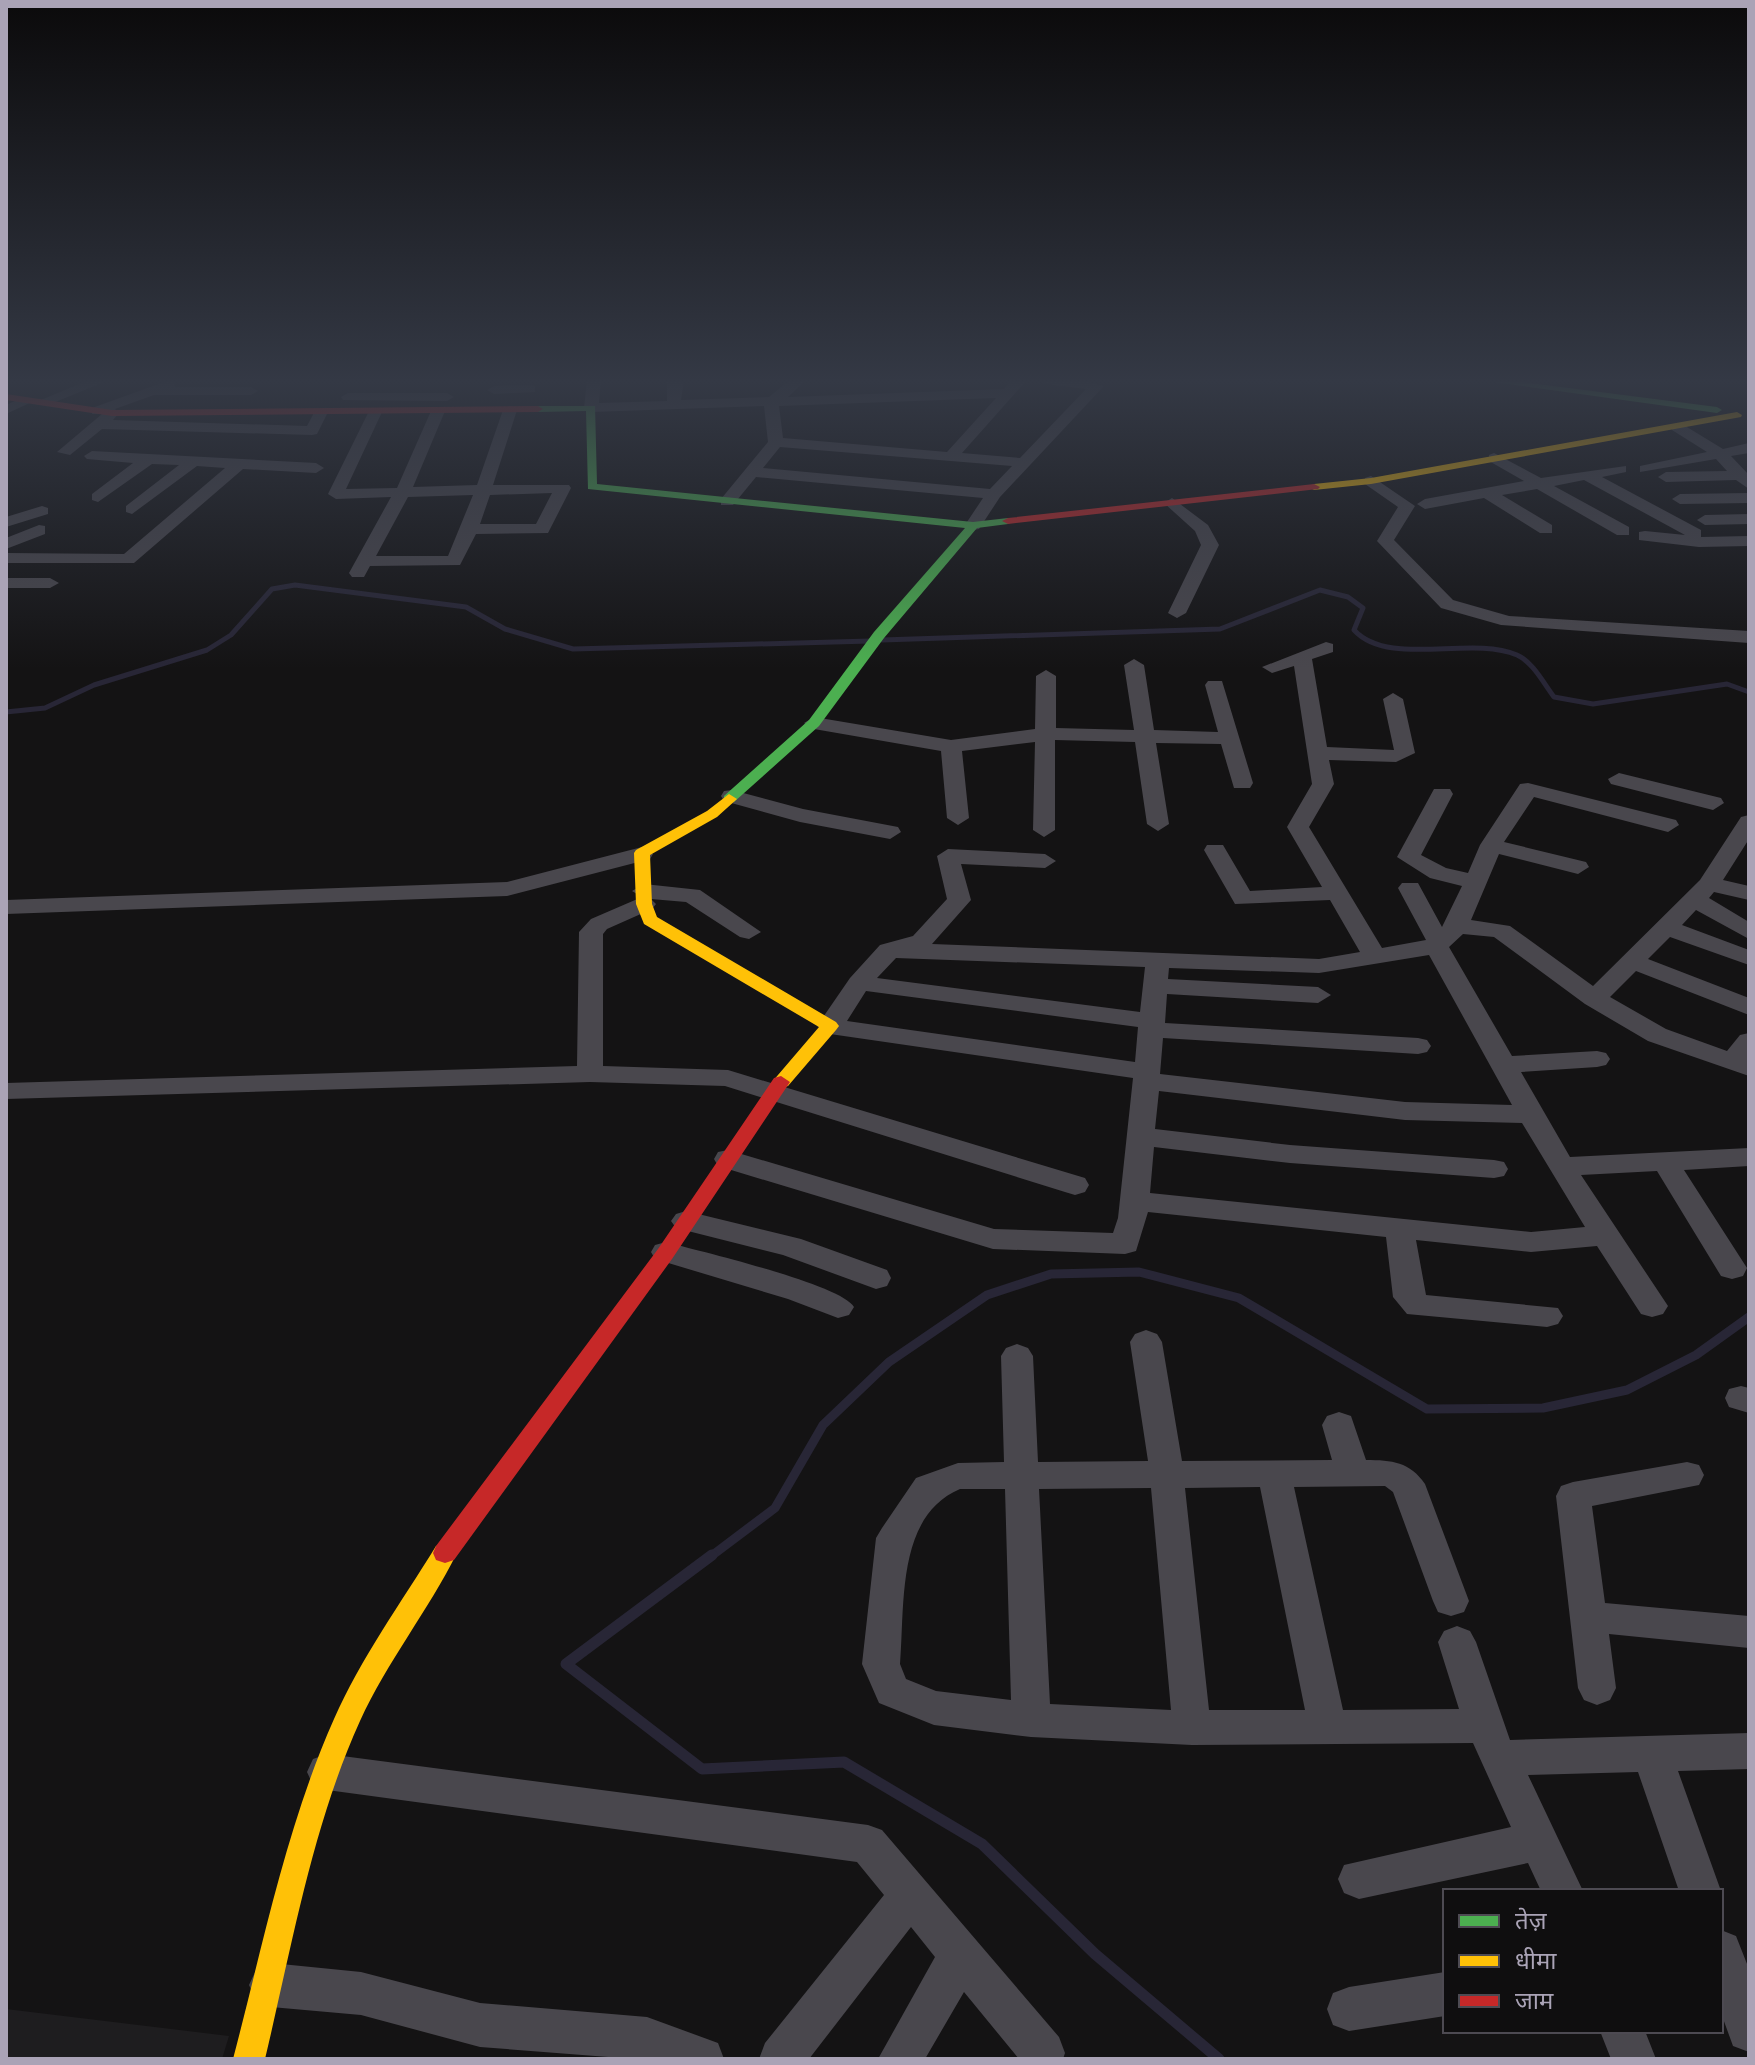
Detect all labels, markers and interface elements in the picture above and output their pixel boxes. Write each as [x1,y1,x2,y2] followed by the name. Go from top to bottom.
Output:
[1443,1889,1723,2033] legend
[1515,1907,1548,1934] text: तेज़
[1515,1947,1557,1974] text: धीमा
[1515,1987,1554,2014] text: जाम

